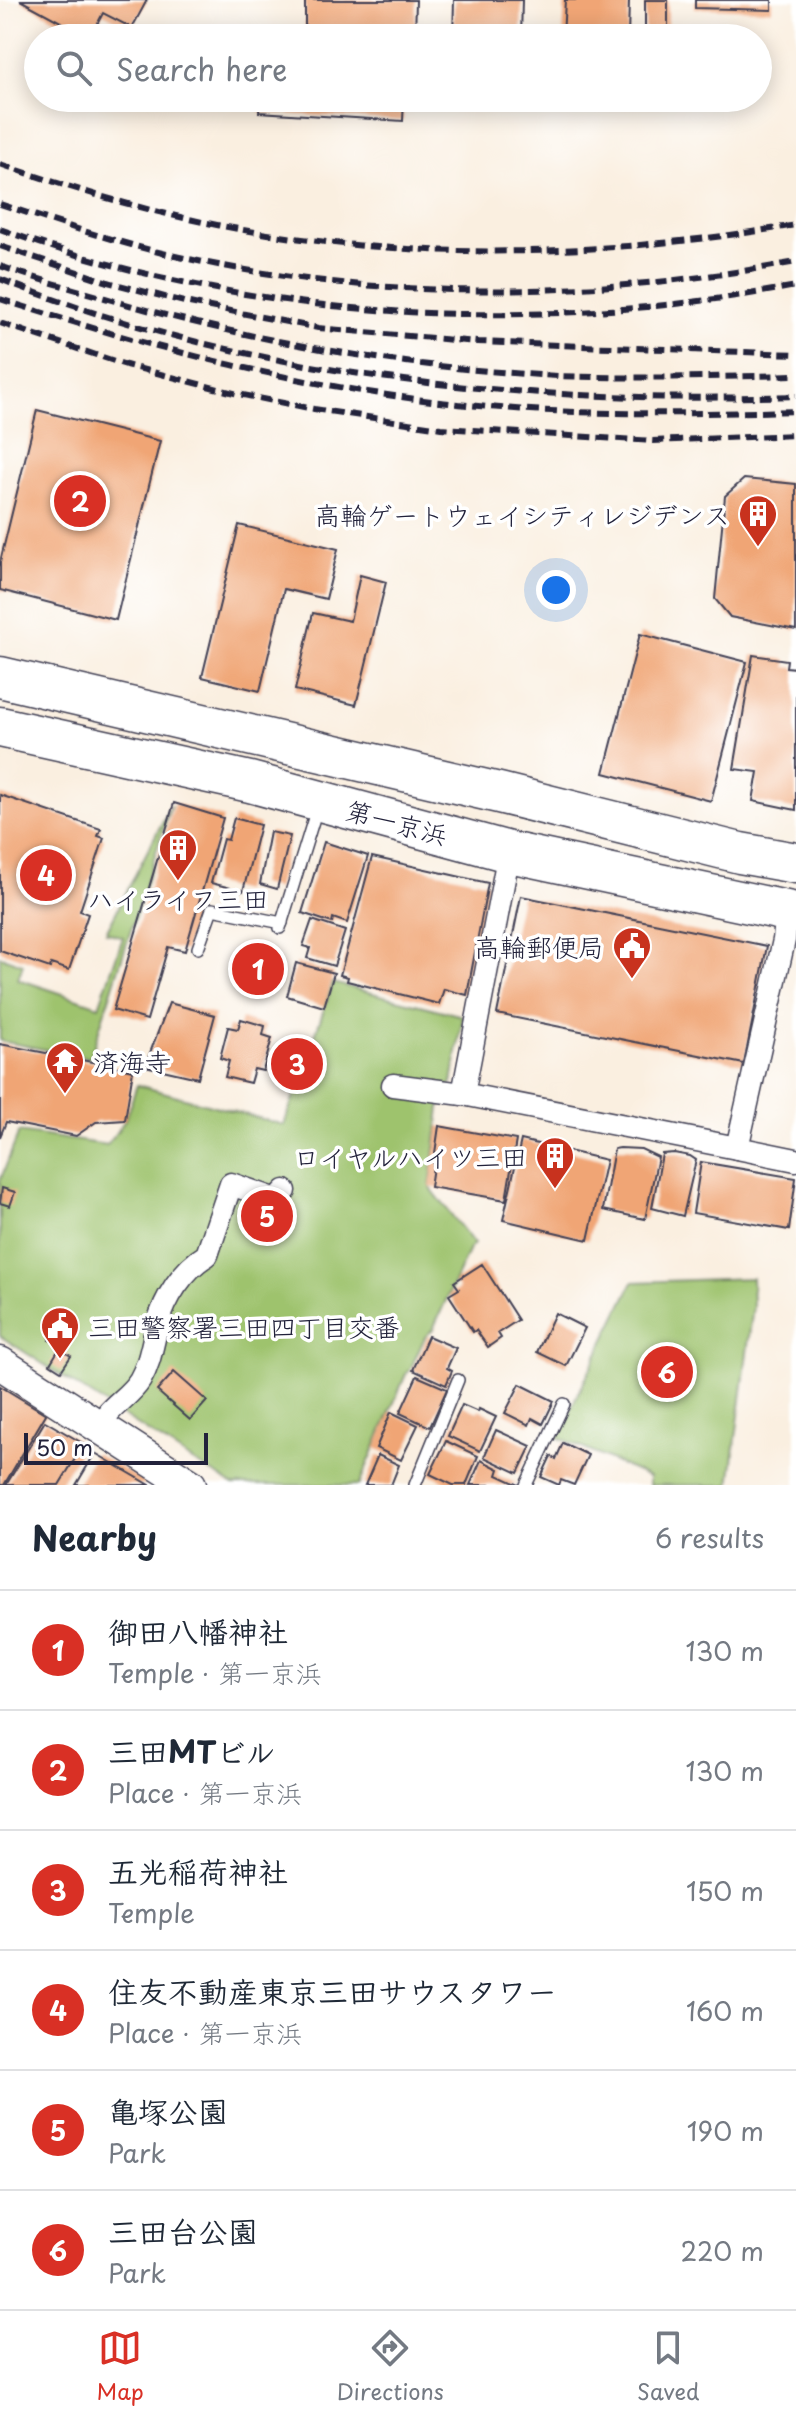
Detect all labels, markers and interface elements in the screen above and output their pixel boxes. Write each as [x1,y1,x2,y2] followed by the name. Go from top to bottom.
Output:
[24,24,772,112] search box
[52,46,96,90] icon: search
[116,46,288,91] text: Search here
[54,471,106,531] pin: 2
[737,493,779,548] building icon: 高輪ゲートウェイシティレジデンス
[315,495,730,534] place label: 高輪ゲートウェイシティレジデンス
[536,570,576,610] your location
[342,790,452,854] street label: 第一京浜
[157,827,199,882] building icon: ハイライフ三田
[20,845,72,905] pin: 4
[88,879,268,918] place label: ハイライフ三田
[611,925,653,980] public building icon: 高輪郵便局
[474,927,604,966] place label: 高輪郵便局
[232,939,284,999] pin: 1
[271,1034,323,1094] pin: 3
[44,1040,86,1095] temple icon: 済海寺
[93,1042,171,1081] place label: 済海寺
[534,1135,576,1190] building icon: ロイヤルハイツ三田
[294,1137,527,1176] place label: ロイヤルハイツ三田
[241,1186,293,1246] pin: 5
[39,1305,81,1360] public building icon: 三田警察署三田四丁目交番
[88,1307,400,1346] place label: 三田警察署三田四丁目交番
[641,1342,693,1402] pin: 6
[24,1429,208,1465] scale bar
[36,1430,93,1463] text: 50 m
[32,1511,157,1563] text: Nearby
[655,1518,764,1557] text: 6 results
[108,1608,288,1653] text: 御田八幡神社
[52,1631,64,1670] text: 1
[685,1631,764,1670] text: 130 m
[108,1653,322,1692] text: Temple · 第一京浜
[108,1728,275,1773] text: 三田MTビル
[49,1751,67,1790] text: 2
[685,1751,764,1790] text: 130 m
[108,1773,302,1812] text: Place · 第一京浜
[108,1848,288,1893] text: 五光稲荷神社
[49,1871,67,1910] text: 3
[686,1871,764,1910] text: 150 m
[108,1893,195,1932] text: Temple
[108,1968,557,2013] text: 住友不動産東京三田サウスタワー
[49,1991,67,2030] text: 4
[686,1991,764,2030] text: 160 m
[108,2013,302,2052] text: Place · 第一京浜
[108,2088,228,2133] text: 亀塚公園
[50,2111,66,2150] text: 5
[687,2111,764,2150] text: 190 m
[108,2133,166,2172] text: Park
[108,2208,258,2253] text: 三田台公園
[49,2231,67,2270] text: 6
[680,2231,764,2270] text: 220 m
[108,2253,166,2292] text: Park
[97,2326,144,2407] tab: Map
[337,2326,444,2407] tab: Directions
[637,2326,699,2407] tab: Saved

